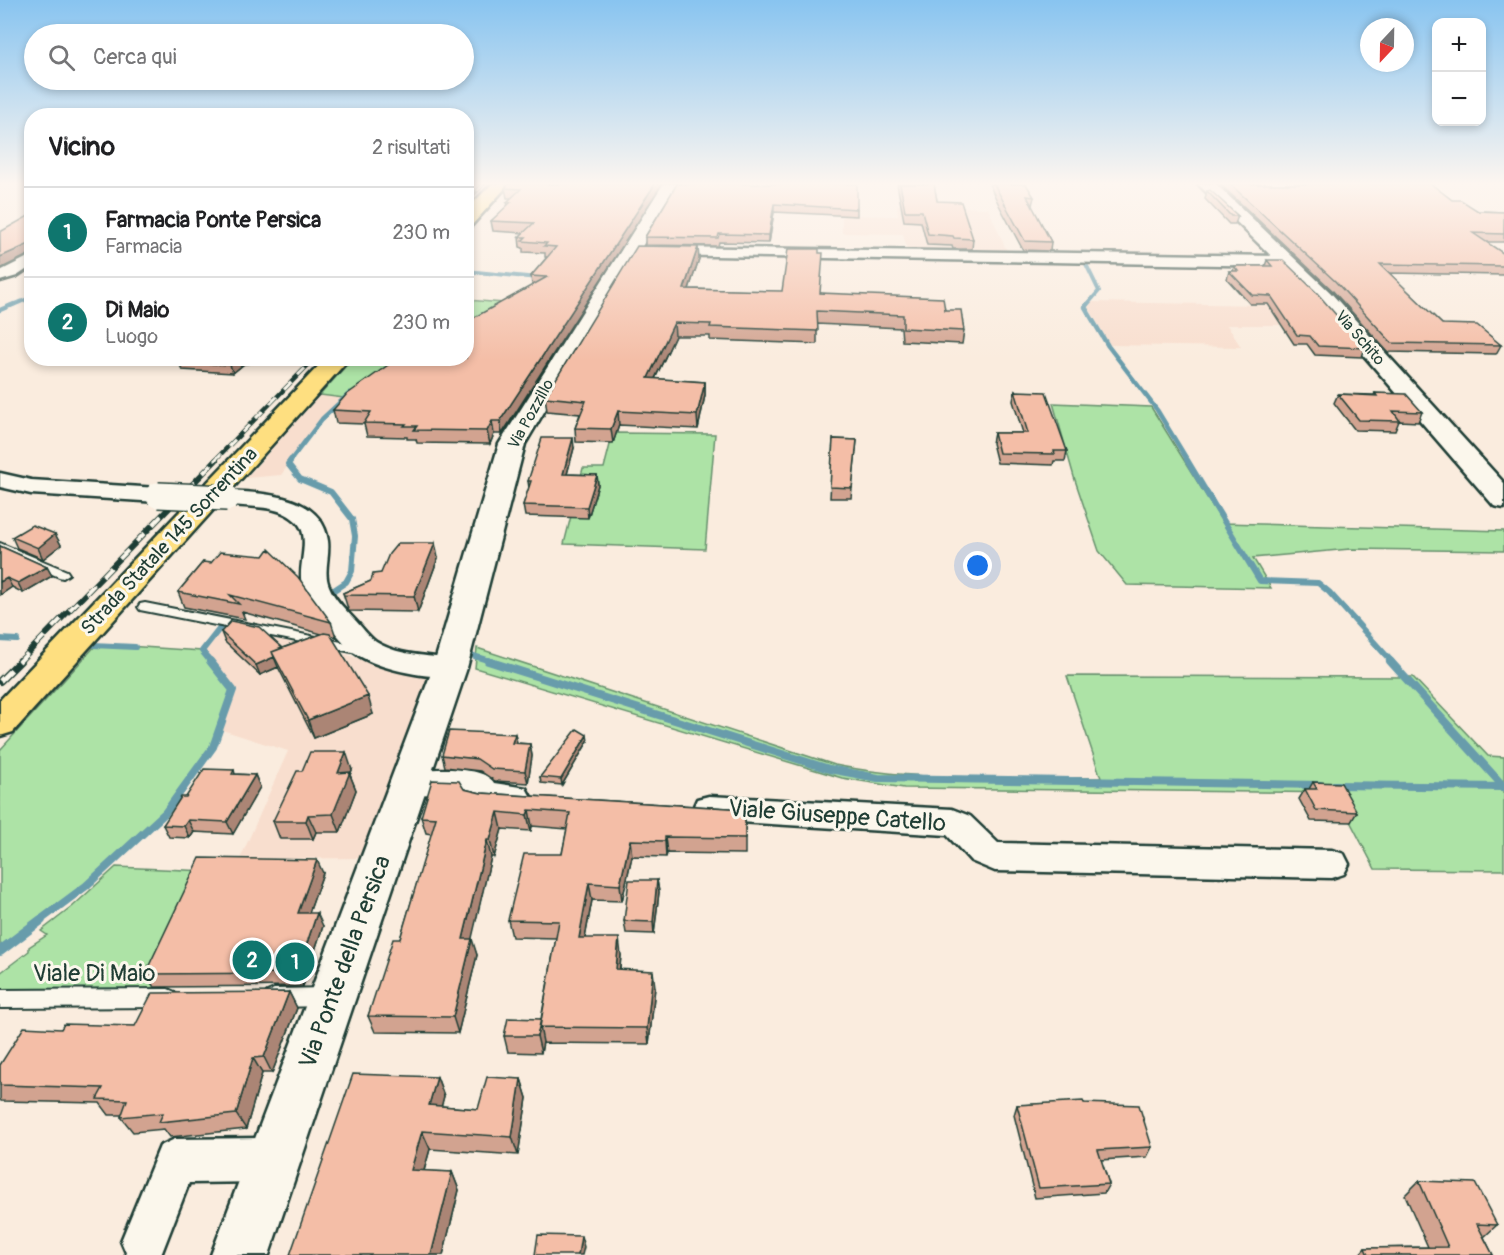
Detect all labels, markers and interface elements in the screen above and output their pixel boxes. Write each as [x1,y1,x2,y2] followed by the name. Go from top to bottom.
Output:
[1360,18,1414,72] north arrow
[1432,18,1486,126] map controls
[1432,18,1486,72] button: +
[24,24,474,90] search box
[45,41,78,74] icon: search
[93,43,177,71] text: Cerca qui
[1432,72,1486,126] button: −
[48,131,115,163] text: Vicino
[372,135,450,160] text: 2 risultati
[105,206,321,234] text: Farmacia Ponte Persica
[64,220,71,245] text: 1
[393,220,450,245] text: 230 m
[105,234,182,259] text: Farmacia
[105,296,169,324] text: Di Maio
[1331,306,1390,370] street label: Via Schito
[62,310,73,335] text: 2
[393,310,450,335] text: 230 m
[105,324,158,349] text: Luogo
[504,375,558,452] street label: Via Pozzillo
[75,442,263,640] street label: Strada Statale 145 Sorrentina
[963,551,992,580] your location
[727,794,947,838] street label: Viale Giuseppe Catello
[293,852,397,1072] street label: Via Ponte della Persica
[232,938,272,982] pin: 2
[276,940,314,984] pin: 1
[33,959,155,988] street label: Viale Di Maio

